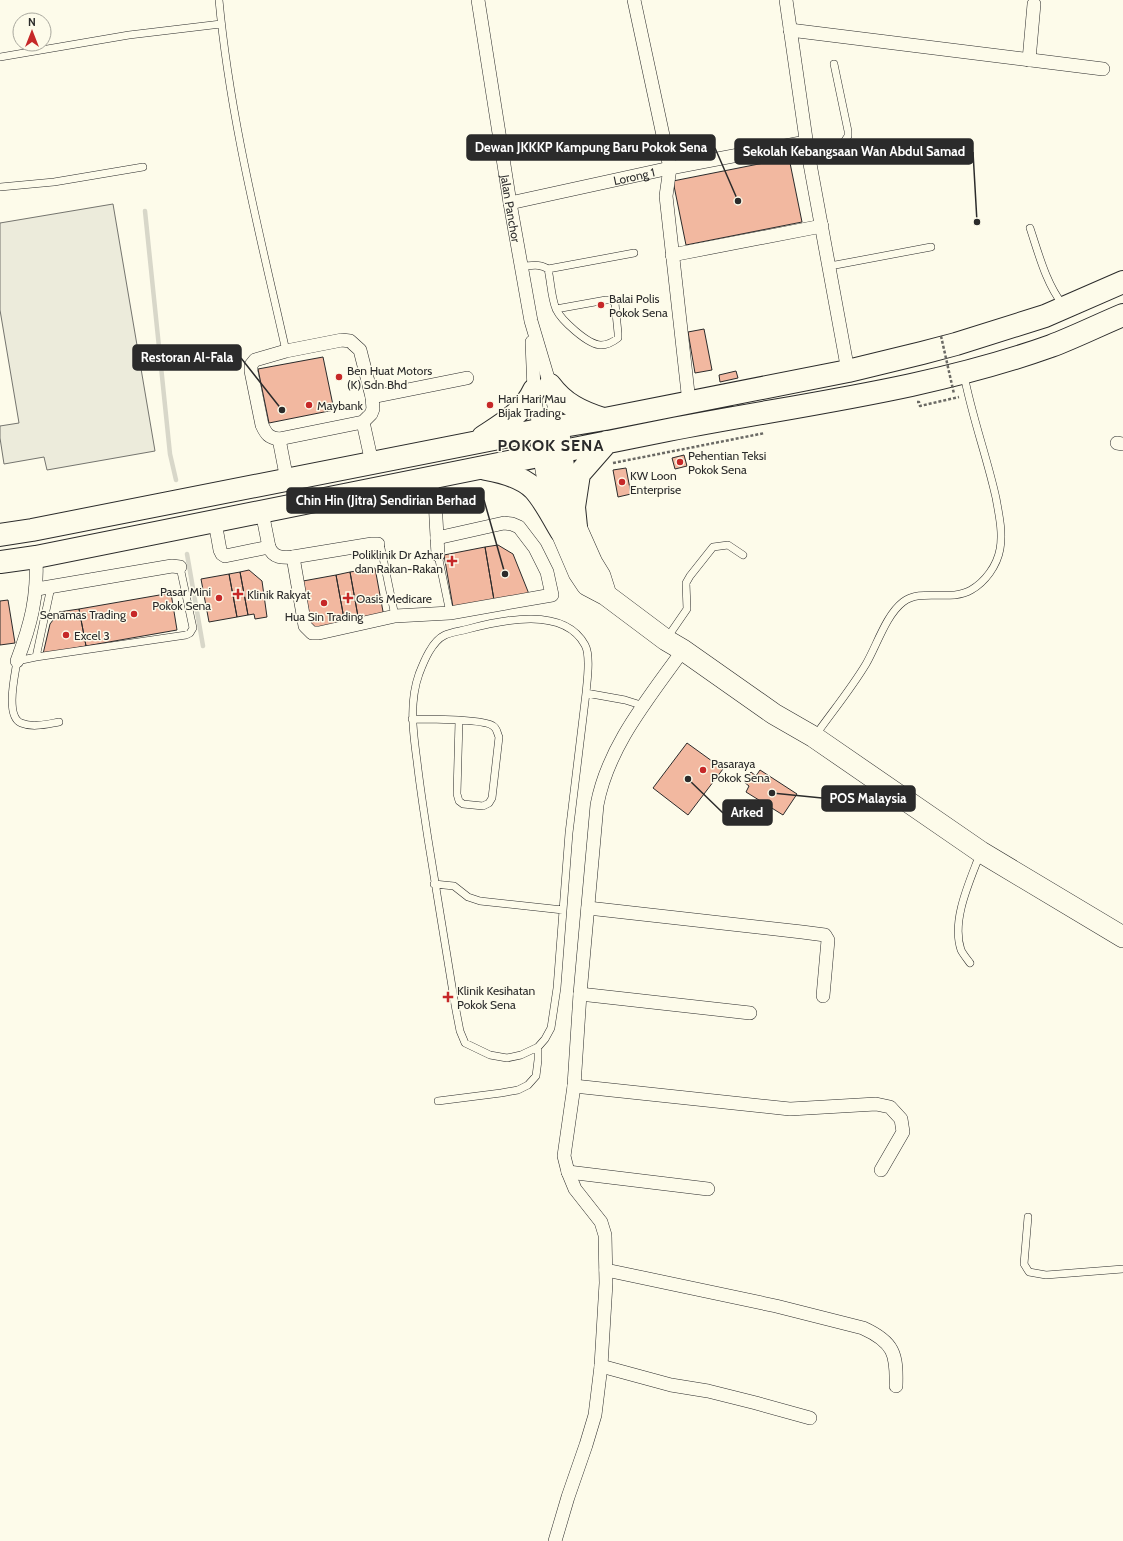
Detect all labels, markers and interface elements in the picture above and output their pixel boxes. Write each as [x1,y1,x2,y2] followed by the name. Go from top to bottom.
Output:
[12,12,52,52] north arrow
[28,15,36,29] text: N
[467,135,715,160] callout: Dewan JKKKP Kampung Baru Pokok Sena
[475,139,708,155] text: Dewan JKKKP Kampung Baru Pokok Sena
[735,139,973,164] callout: Sekolah Kebangsaan Wan Abdul Samad
[743,143,965,159] text: Sekolah Kebangsaan Wan Abdul Samad
[612,164,656,188] street label: Lorong 1
[498,173,524,244] street label: Jalan Panchor
[609,291,668,320] place label: Balai Polis Pokok Sena
[596,300,606,310] marker: Balai Polis Pokok Sena
[133,345,241,370] callout: Restoran Al-Fala
[141,349,234,365] text: Restoran Al-Fala
[347,363,432,392] place label: Ben Huat Motors (K) Sdn Bhd
[334,372,344,382] marker: Ben Huat Motors (K) Sdn Bhd
[498,391,566,420] place label: Hari Hari Mau Bijak Trading
[317,398,363,413] place label: Maybank
[304,400,314,410] marker: Maybank
[485,400,495,410] marker: Hari Hari Mau Bijak Trading
[498,436,604,455] district label: POKOK SENA
[688,448,766,477] place label: Pehentian Teksi Pokok Sena
[675,457,685,467] marker: Pehentian Teksi Pokok Sena
[630,468,681,497] place label: KW Loon Enterprise
[617,477,627,487] marker: KW Loon Enterprise
[287,488,484,513] callout: Chin Hin (Jitra) Sendirian Berhad
[296,492,476,508] text: Chin Hin (Jitra) Sendirian Berhad
[352,547,443,576] place label: Poliklinik Dr Azhar dan Rakan-Rakan
[446,555,458,567] marker: Poliklinik Dr Azhar dan Rakan-Rakan
[152,584,211,613] place label: Pasar Mini Pokok Sena
[247,587,310,602] place label: Klinik Rakyat
[232,588,244,600] marker: Klinik Rakyat
[356,591,432,606] place label: Oasis Medicare
[214,593,224,603] marker: Pasar Mini Pokok Sena
[343,593,353,603] marker: Oasis Medicare
[319,598,329,608] marker: Hua Sin Trading
[40,607,127,622] place label: Senamas Trading
[129,609,139,619] marker: Senamas Trading
[285,609,364,624] place label: Hua Sin Trading
[74,628,110,643] place label: Excel 3
[61,630,71,640] marker: Excel 3
[711,756,770,785] place label: Pasaraya Pokok Sena
[698,765,708,775] marker: Pasaraya Pokok Sena
[822,786,915,811] callout: POS Malaysia
[830,790,907,806] text: POS Malaysia
[723,800,772,825] callout: Arked
[731,804,763,820] text: Arked
[457,983,535,1012] place label: Klinik Kesihatan Pokok Sena
[442,991,454,1003] marker: Klinik Kesihatan Pokok Sena

